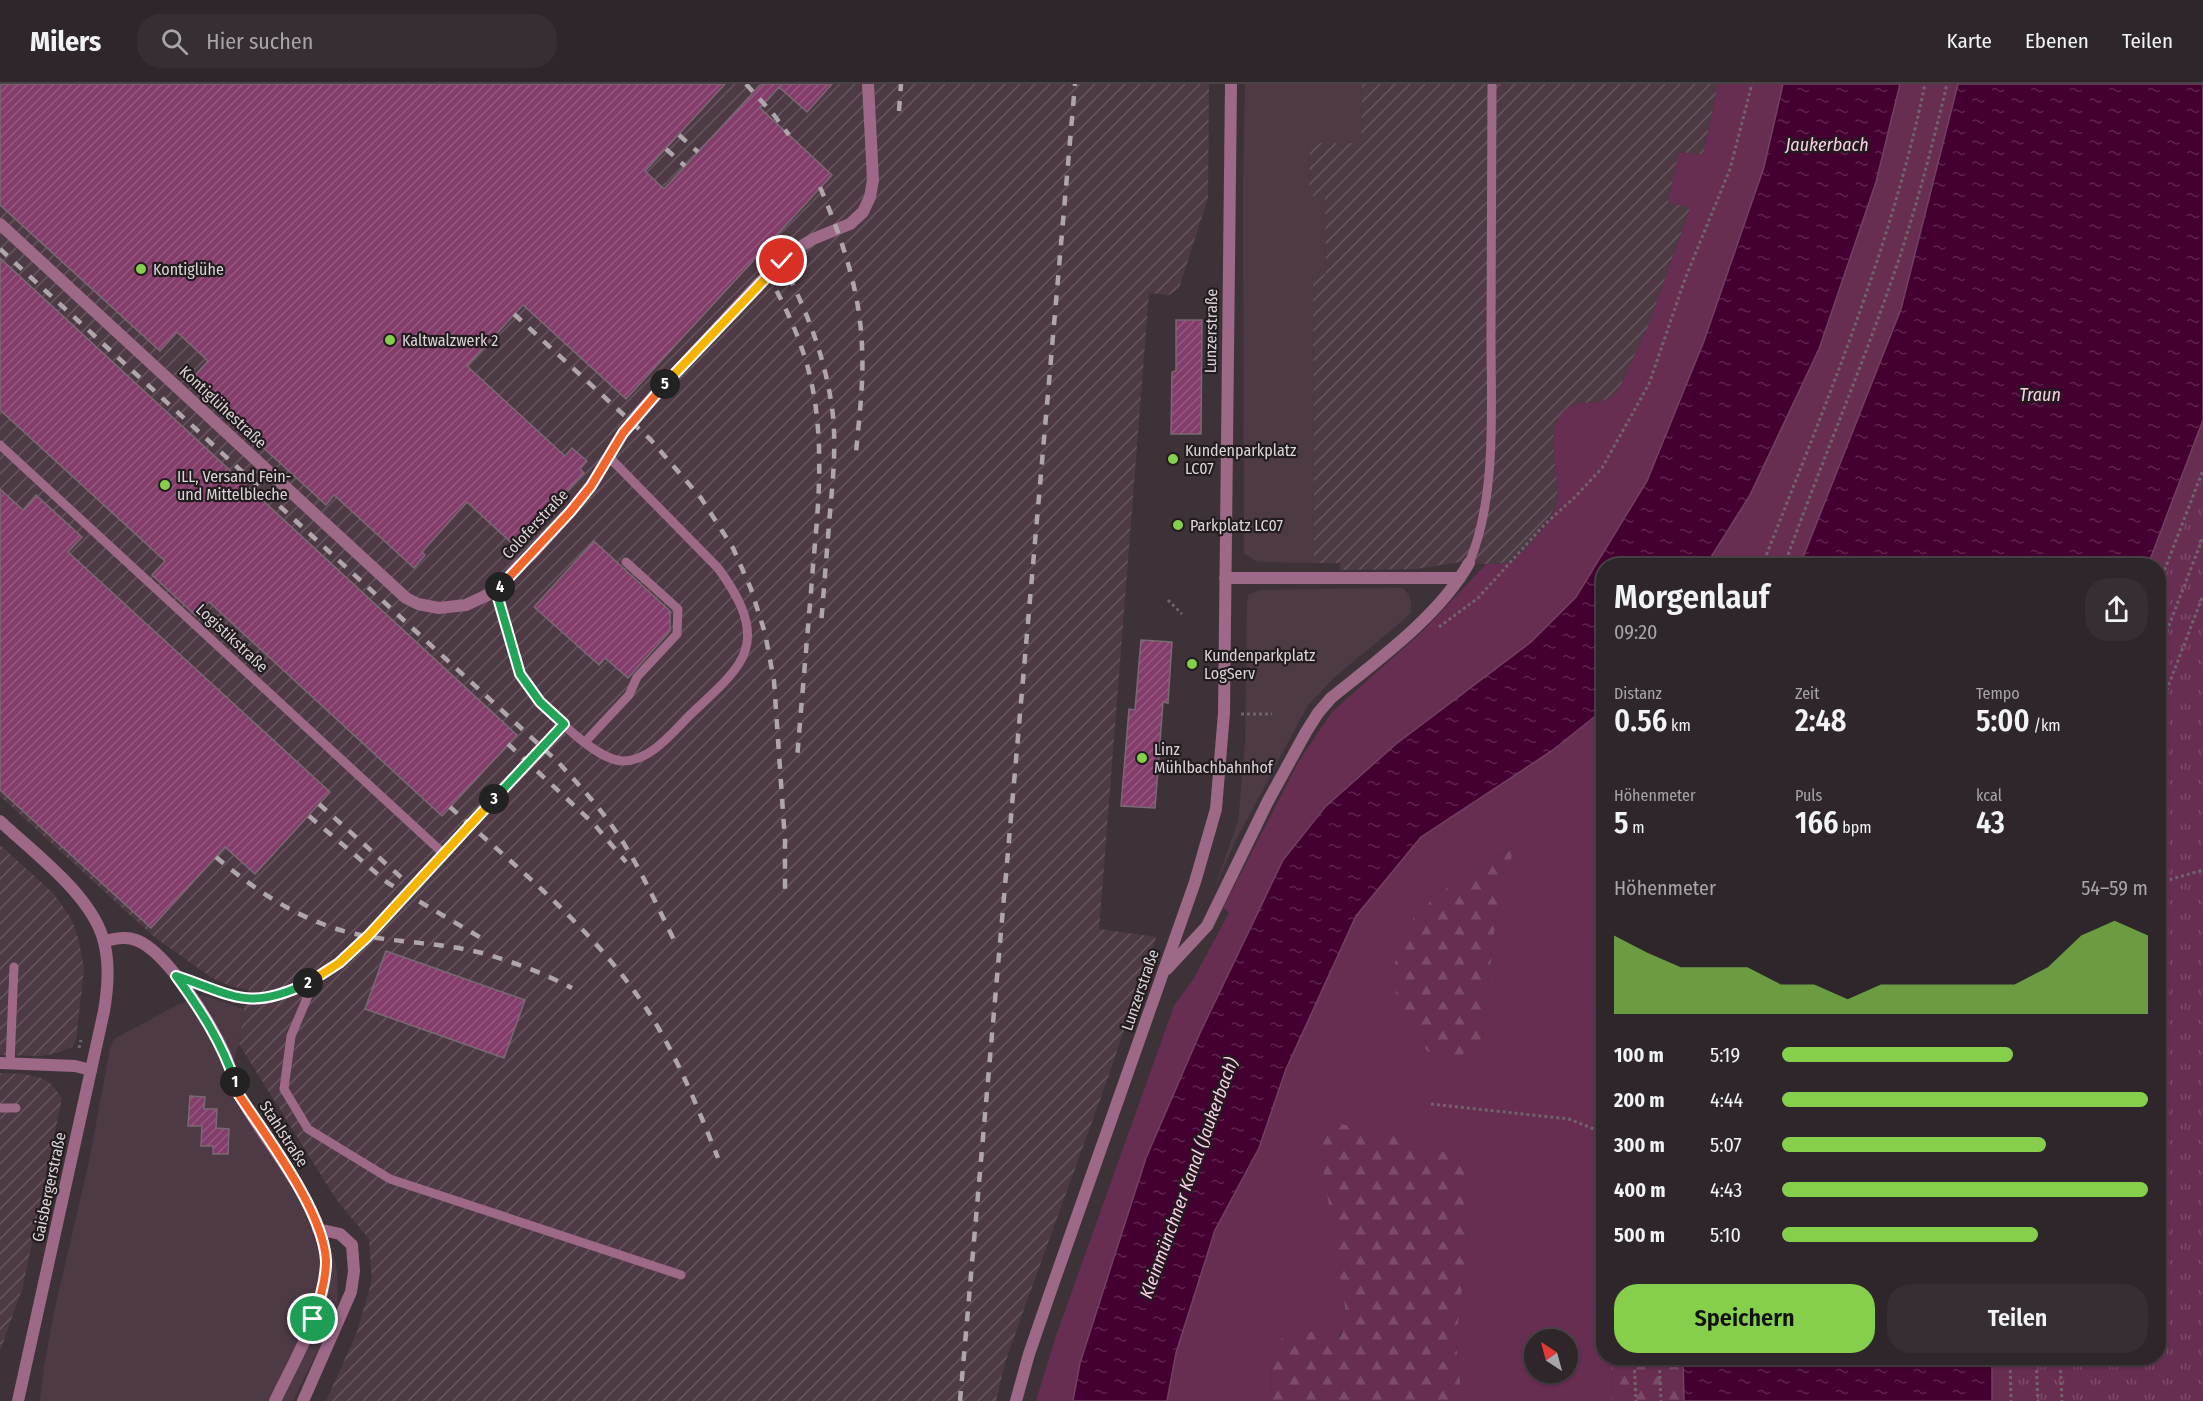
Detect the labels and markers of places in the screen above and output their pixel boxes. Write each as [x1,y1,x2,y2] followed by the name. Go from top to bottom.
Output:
[756,235,807,286] pin
[153,260,224,279] place label: Kontiglühe
[134,262,148,276] marker: Kontiglühe
[402,331,498,350] place label: Kaltwalzwerk 2
[383,333,397,347] marker: Kaltwalzwerk 2
[650,369,680,399] pin: 5
[1185,441,1296,478] place label: Kundenparkplatz LC07
[1166,452,1180,466] marker: Kundenparkplatz LC07
[177,467,292,504] place label: ILL, Versand Fein- und Mittelbleche
[158,478,172,492] marker: ILL, Versand Fein- und Mittelbleche
[1190,516,1283,535] place label: Parkplatz LC07
[1171,518,1185,532] marker: Parkplatz LC07
[485,572,515,602] pin: 4
[1204,646,1315,683] place label: Kundenparkplatz LogServ
[1185,657,1199,671] marker: Kundenparkplatz LogServ
[1154,740,1274,777] place label: Linz Mühlbachbahnhof
[1135,751,1149,765] marker: Linz Mühlbachbahnhof
[479,784,509,814] pin: 3
[293,968,323,998] pin: 2
[220,1067,250,1097] pin: 1
[287,1293,338,1344] pin

